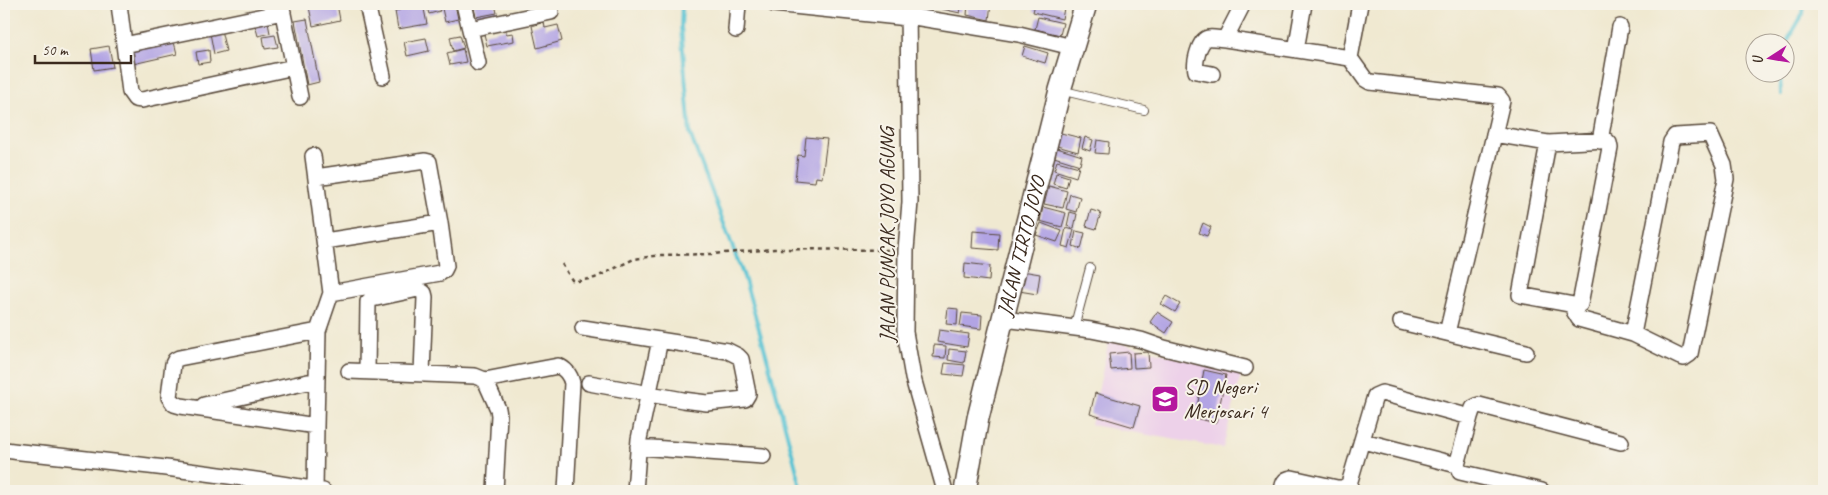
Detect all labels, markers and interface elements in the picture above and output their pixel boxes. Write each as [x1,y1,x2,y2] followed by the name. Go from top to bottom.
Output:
[35,32,131,64] scale bar
[1746,32,1796,82] north arrow
[42,41,69,60] text: 50 m
[1748,52,1767,66] text: U
[874,124,900,343] street label: JALAN PUNCAK JOYO AGUNG
[991,172,1051,320] street label: JALAN TIRTO JOYO
[1184,374,1270,424] place label: SD Negeri Merjosari 4
[1150,384,1180,414] school or university icon: SD Negeri Merjosari 4

